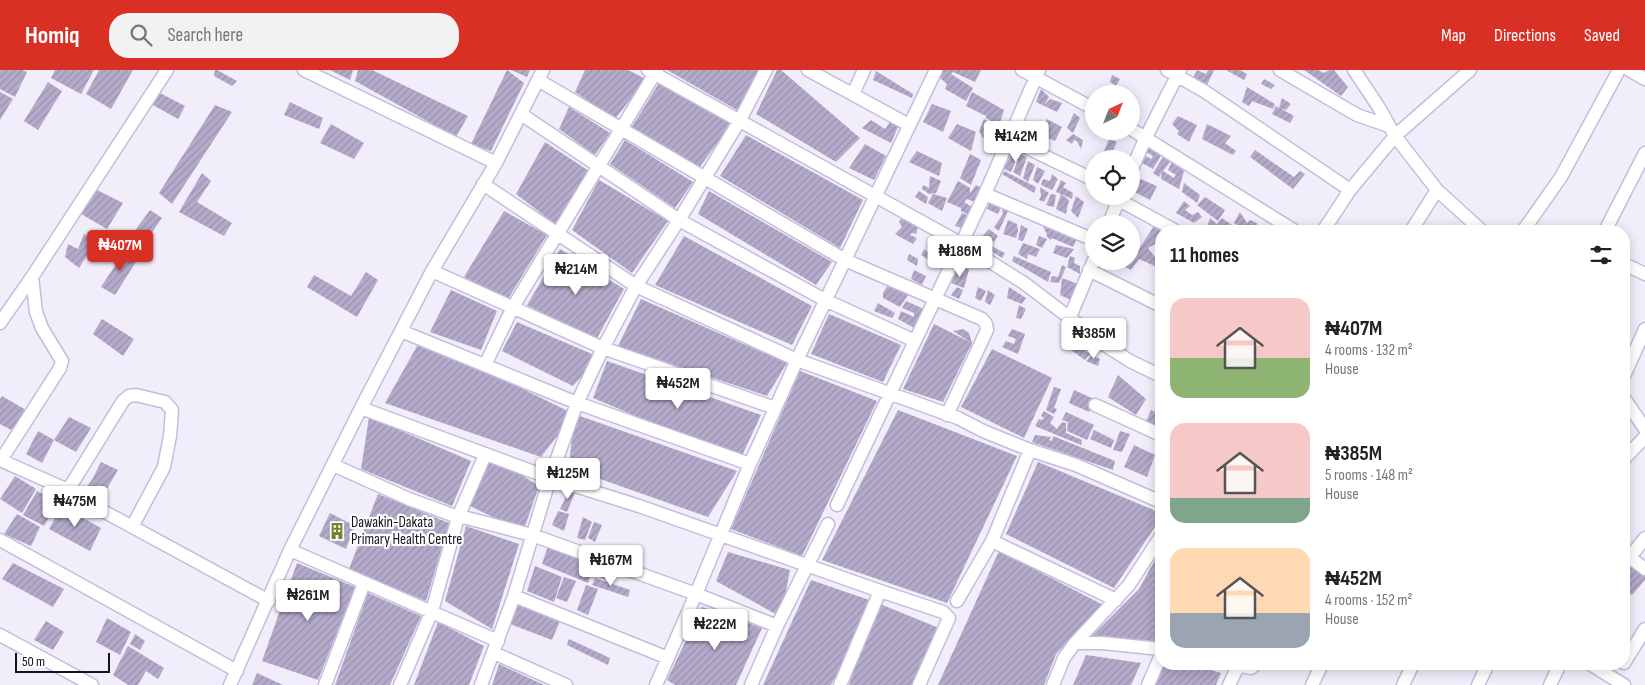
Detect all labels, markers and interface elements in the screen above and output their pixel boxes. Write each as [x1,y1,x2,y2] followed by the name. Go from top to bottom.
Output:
[109,13,459,58] search box
[25,21,79,50] text: Homiq
[127,21,155,49] icon: search
[167,24,243,47] text: Search here
[1441,25,1466,46] text: Map
[1494,25,1556,46] text: Directions
[1584,25,1620,46] text: Saved
[1085,85,1140,140] north arrow
[1085,85,1140,270] map controls
[981,121,1051,163] pin: ₦142M
[995,127,1037,146] text: ₦142M
[1085,150,1140,205] button: locate
[1085,215,1140,270] button: layers
[85,230,155,272] pin: ₦407M
[98,236,142,255] text: ₦407M
[925,236,995,278] pin: ₦186M
[1587,241,1615,269] icon: filters
[938,242,982,261] text: ₦186M
[1170,243,1239,268] text: 11 homes
[541,254,611,296] pin: ₦214M
[555,260,597,279] text: ₦214M
[1325,316,1382,341] text: ₦407M
[1059,318,1129,360] pin: ₦385M
[1210,318,1270,378] icon: home
[1072,324,1116,343] text: ₦385M
[1325,341,1413,360] text: 4 rooms · 132 m²
[1325,360,1359,379] text: House
[643,368,713,410] pin: ₦452M
[656,374,700,393] text: ₦452M
[1325,441,1382,466] text: ₦385M
[1210,443,1270,503] icon: home
[533,458,603,500] pin: ₦125M
[547,464,589,483] text: ₦125M
[1325,466,1413,485] text: 5 rooms · 148 m²
[1325,485,1359,504] text: House
[40,486,110,528] pin: ₦475M
[54,492,96,511] text: ₦475M
[351,513,462,549] place label: Dawakin-Dakata Primary Health Centre
[327,521,347,541] building icon: Dawakin-Dakata Primary Health Centre
[576,544,646,587] pin: ₦167M
[590,551,632,570] text: ₦167M
[1325,566,1382,591] text: ₦452M
[1210,568,1270,628] icon: home
[273,580,343,622] pin: ₦261M
[287,586,329,605] text: ₦261M
[1325,591,1413,610] text: 4 rooms · 152 m²
[680,608,750,651] pin: ₦222M
[1325,610,1359,629] text: House
[694,615,736,634] text: ₦222M
[15,650,110,673] scale bar
[22,653,45,670] text: 50 m

